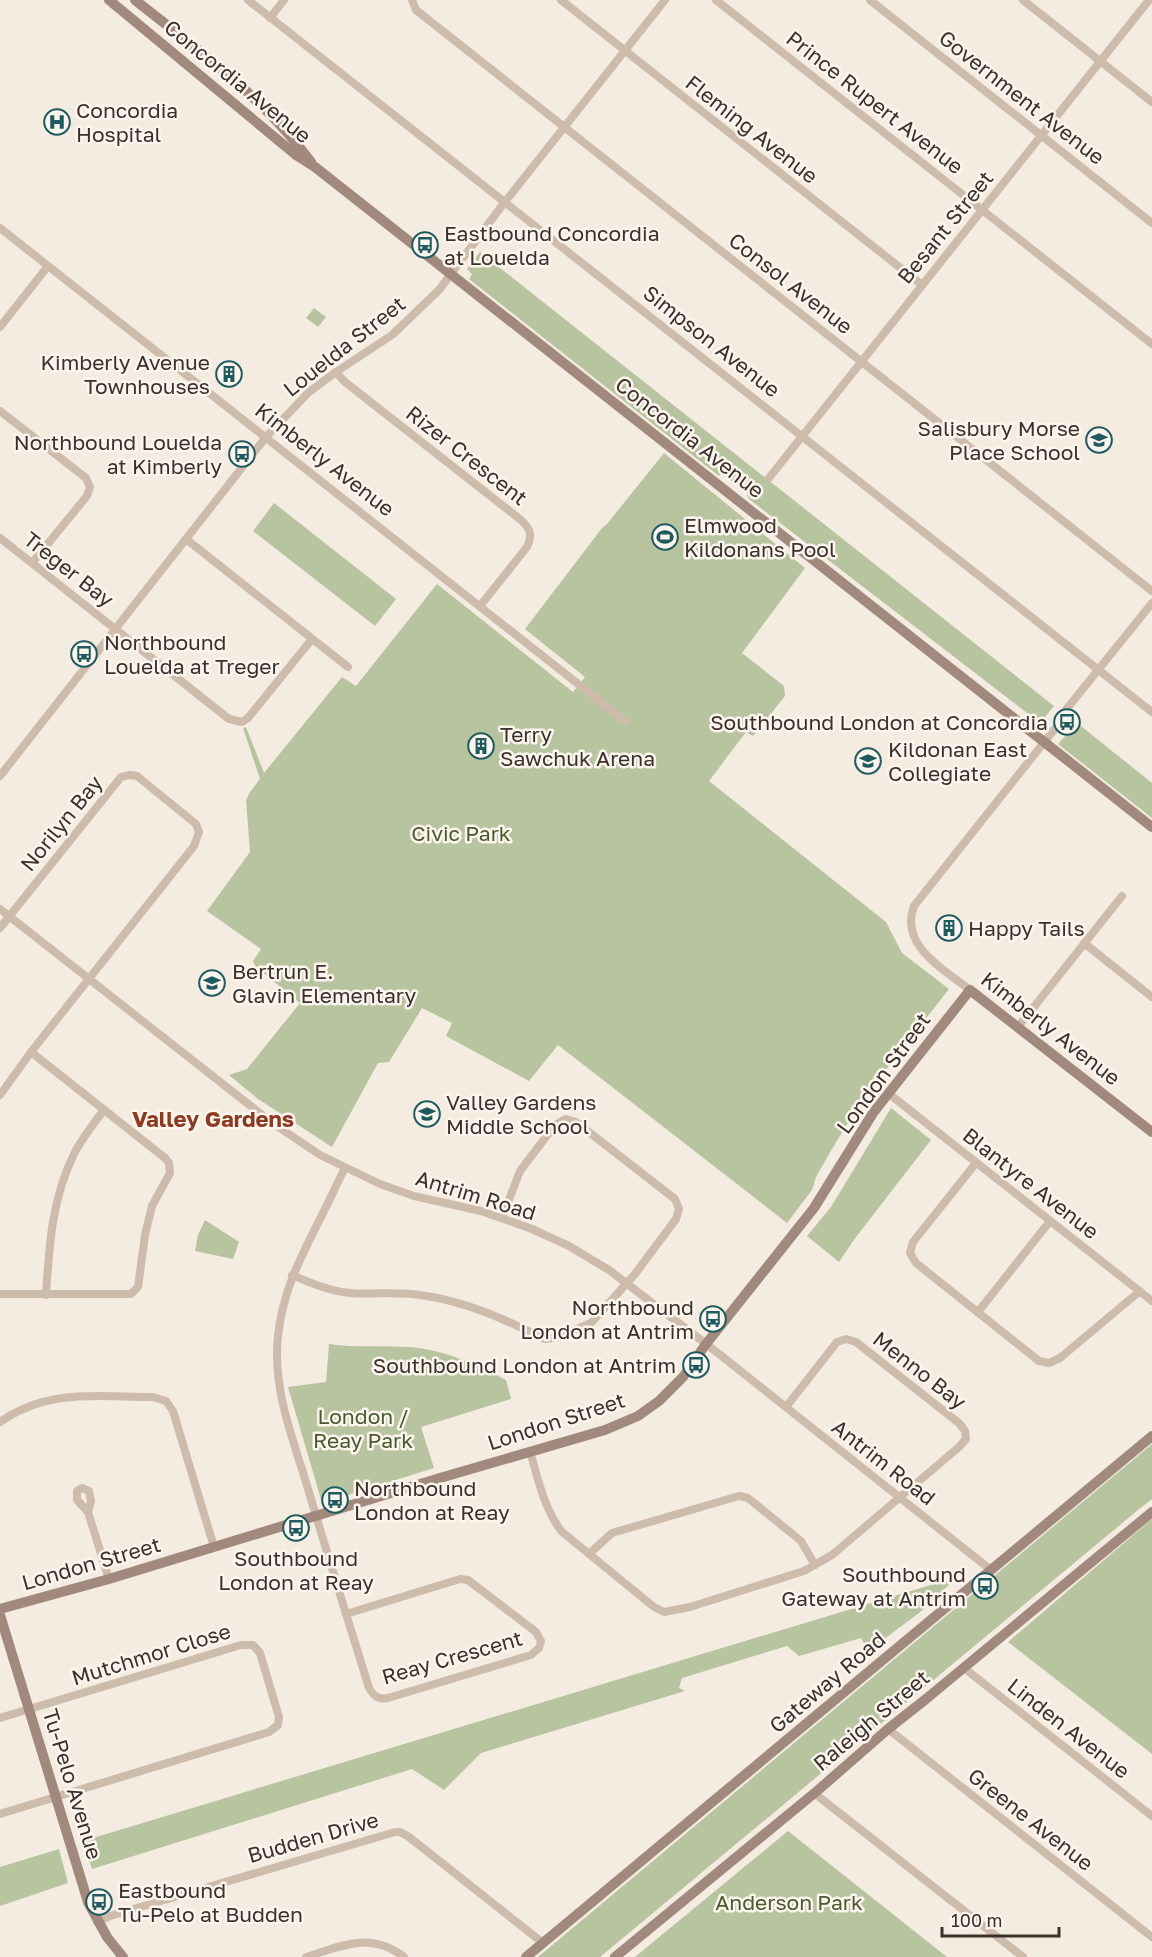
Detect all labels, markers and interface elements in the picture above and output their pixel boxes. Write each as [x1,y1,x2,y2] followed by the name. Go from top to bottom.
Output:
[159,14,317,148] street label: Concordia Avenue
[934,24,1110,170] street label: Government Avenue
[781,25,969,179] street label: Prince Rupert Avenue
[681,69,823,189] street label: Fleming Avenue
[76,97,178,147] place label: Concordia Hospital
[42,107,72,137] hospital icon: Concordia Hospital
[892,165,998,289] street label: Besant Street
[444,220,660,270] place label: Eastbound Concordia at Louelda
[724,227,858,339] street label: Consol Avenue
[410,230,440,260] bus stop icon: Eastbound Concordia at Louelda
[638,279,786,403] street label: Simpson Avenue
[278,290,410,402] street label: Louelda Street
[41,349,210,399] place label: Kimberly Avenue Townhouses
[214,359,244,389] building icon: Kimberly Avenue Townhouses
[610,371,770,503] street label: Concordia Avenue
[250,397,400,521] street label: Kimberly Avenue
[401,400,533,510] street label: Rizer Crescent
[918,415,1080,465] place label: Salisbury Morse Place School
[1084,425,1114,455] school or university icon: Salisbury Morse Place School
[14,429,222,479] place label: Northbound Louelda at Kimberly
[227,439,257,469] bus stop icon: Northbound Louelda at Kimberly
[684,512,836,562] place label: Elmwood Kildonans Pool
[650,522,680,552] sports icon: Elmwood Kildonans Pool
[19,526,119,612] street label: Treger Bay
[104,629,280,679] place label: Northbound Louelda at Treger
[69,639,99,669] bus stop icon: Northbound Louelda at Treger
[1052,707,1082,737] bus stop icon: Southbound London at Concordia
[710,709,1048,735] place label: Southbound London at Concordia
[500,721,655,771] place label: Terry Sawchuk Arena
[466,731,496,761] building icon: Terry Sawchuk Arena
[888,736,1027,786] place label: Kildonan East Collegiate
[853,746,883,776] school or university icon: Kildonan East Collegiate
[14,770,108,876] street label: Norilyn Bay
[411,820,511,846] park label: Civic Park
[934,913,964,943] building icon: Happy Tails
[968,915,1085,941] place label: Happy Tails
[232,958,417,1008] place label: Bertrun E. Glavin Elementary
[976,966,1126,1090] street label: Kimberly Avenue
[197,968,227,998] school or university icon: Bertrun E. Glavin Elementary
[830,1007,936,1139] street label: London Street
[446,1089,596,1139] place label: Valley Gardens Middle School
[412,1099,442,1129] school or university icon: Valley Gardens Middle School
[132,1105,294,1132] district label: Valley Gardens
[958,1122,1104,1244] street label: Blantyre Avenue
[413,1164,539,1226] street label: Antrim Road
[520,1294,694,1344] place label: Northbound London at Antrim
[698,1304,728,1334] bus stop icon: Northbound London at Antrim
[868,1326,972,1415] street label: Menno Bay
[681,1350,711,1380] bus stop icon: Southbound London at Antrim
[373,1352,676,1378] place label: Southbound London at Antrim
[484,1387,628,1455] street label: London Street
[313,1403,413,1453] park label: London / Reay Park
[827,1413,941,1511] street label: Antrim Road
[354,1475,510,1525] place label: Northbound London at Reay
[320,1485,350,1515] bus stop icon: Northbound London at Reay
[281,1513,311,1543] bus stop icon: Southbound London at Reay
[19,1531,163,1595] street label: London Street
[218,1545,374,1595] place label: Southbound London at Reay
[781,1561,966,1611] place label: Southbound Gateway at Antrim
[970,1571,1000,1601] bus stop icon: Southbound Gateway at Antrim
[68,1617,234,1691] street label: Mutchmor Close
[379,1625,525,1689] street label: Reay Crescent
[764,1626,890,1738] street label: Gateway Road
[808,1664,934,1776] street label: Raleigh Street
[1003,1672,1135,1784] street label: Linden Avenue
[38,1706,108,1862] street label: Tu-Pelo Avenue
[963,1762,1099,1876] street label: Greene Avenue
[245,1806,381,1868] street label: Budden Drive
[118,1877,303,1927] place label: Eastbound Tu-Pelo at Budden
[84,1887,114,1917] bus stop icon: Eastbound Tu-Pelo at Budden
[715,1889,863,1915] park label: Anderson Park
[942,1900,1059,1938] scale bar
[951,1909,1002,1931] text: 100 m

